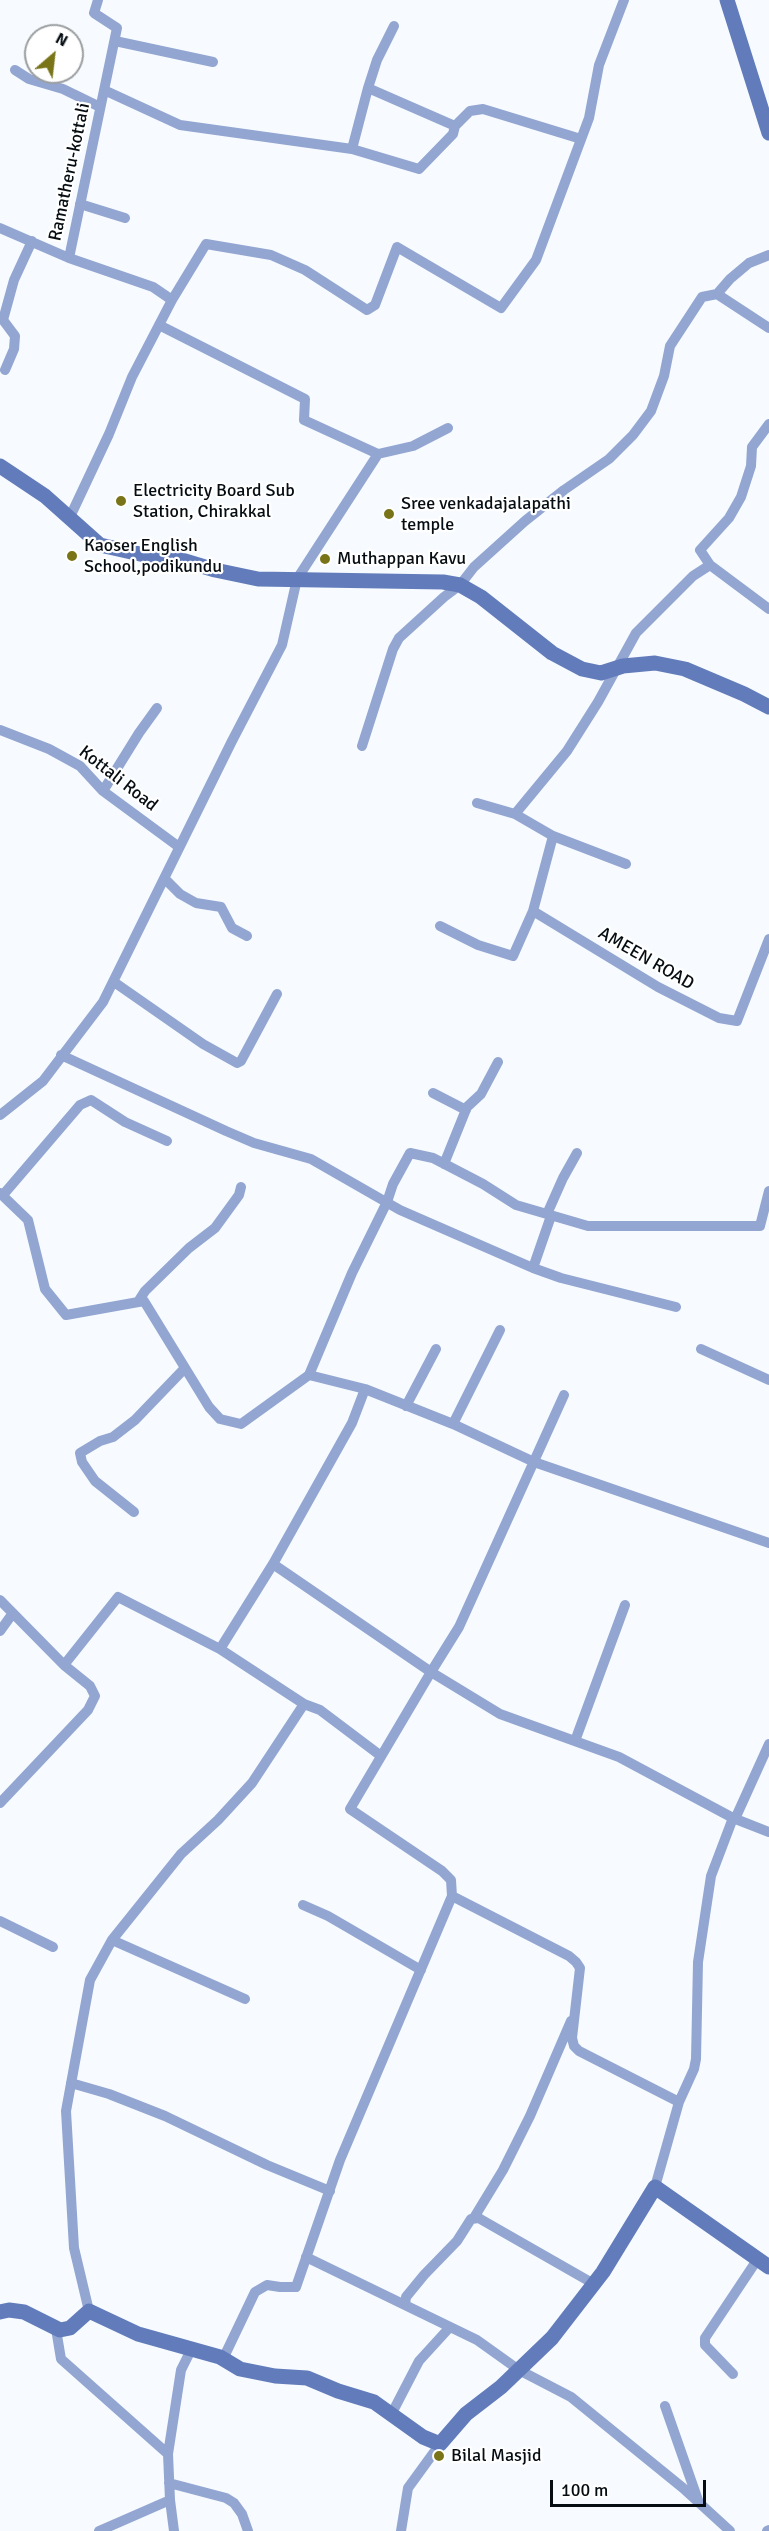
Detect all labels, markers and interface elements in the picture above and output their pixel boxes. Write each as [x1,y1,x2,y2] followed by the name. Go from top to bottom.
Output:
[24,24,84,84] north arrow
[52,28,71,51] text: N
[45,101,95,243] street label: Ramatheru-kottali
[133,480,295,522] place label: Electricity Board Sub Station, Chirakkal
[401,493,571,536] place label: Sree venkadajalapathi temple
[114,494,128,508] marker: Electricity Board Sub Station, Chirakkal
[382,507,396,521] marker: Sree venkadajalapathi temple
[84,535,222,578] place label: Kaoser English School,podikundu
[337,548,466,570] place label: Muthappan Kavu
[65,549,79,563] marker: Kaoser English School,podikundu
[318,552,332,566] marker: Muthappan Kavu
[74,742,162,816] street label: Kottali Road
[594,923,698,995] street label: AMEEN ROAD
[451,2445,541,2467] place label: Bilal Masjid
[432,2449,446,2463] marker: Bilal Masjid
[553,2468,709,2506] scale bar
[561,2479,608,2501] text: 100 m

